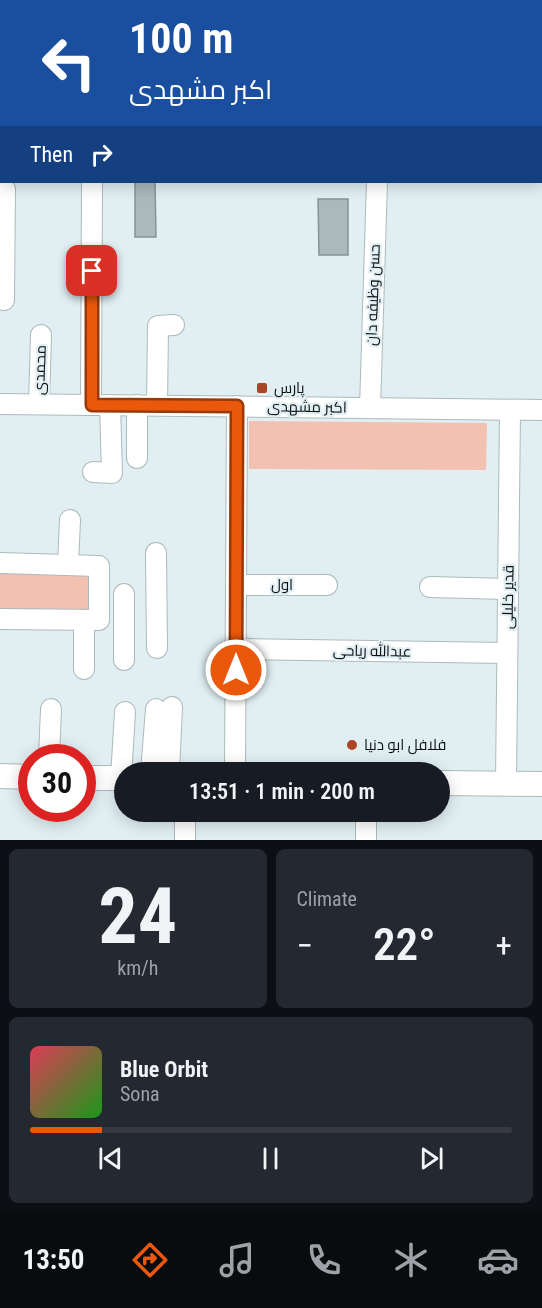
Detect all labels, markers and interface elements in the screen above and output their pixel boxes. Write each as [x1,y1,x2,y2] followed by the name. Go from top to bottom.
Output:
[129,14,234,63] text: 100 m
[30,24,108,102] icon: left
[129,74,272,106] text: اکبر مشهدی
[85,138,118,171] icon: right
[30,142,73,167] text: Then
[362,244,385,346] street label: حسن وظیفه دان
[66,245,117,296] pin
[75,254,108,287] icon: arrive
[30,345,51,395] street label: محمدی
[274,379,305,398] place label: پارس
[255,381,269,395] marker: پارس
[267,397,347,418] street label: اکبر مشهدی
[498,565,519,629] street label: قدیر خلیلی
[271,576,293,594] street label: اول
[204,638,268,702] position arrow
[333,640,411,662] street label: عبدالله ریاحی
[364,736,446,755] place label: فلافل ابو دنیا
[345,738,359,752] marker: فلافل ابو دنیا
[18,744,96,822] speed limit sign: 30
[189,779,375,804] text: 13:51 · 1 min · 200 m
[98,871,177,962] text: 24
[297,887,357,911] text: Climate
[373,918,436,971] text: 22°
[297,926,313,965] text: −
[496,926,512,965] text: +
[117,956,158,980] text: km/h
[120,1057,208,1082] text: Blue Orbit
[120,1082,160,1106] text: Sona
[94,1142,127,1175] icon: previous
[254,1142,287,1175] icon: pause
[415,1142,448,1175] icon: next
[129,1239,171,1281] icon: directions
[216,1239,258,1281] icon: music
[303,1239,345,1281] icon: phone
[390,1239,432,1281] icon: climate
[477,1239,519,1281] icon: car
[23,1244,84,1276] text: 13:50

